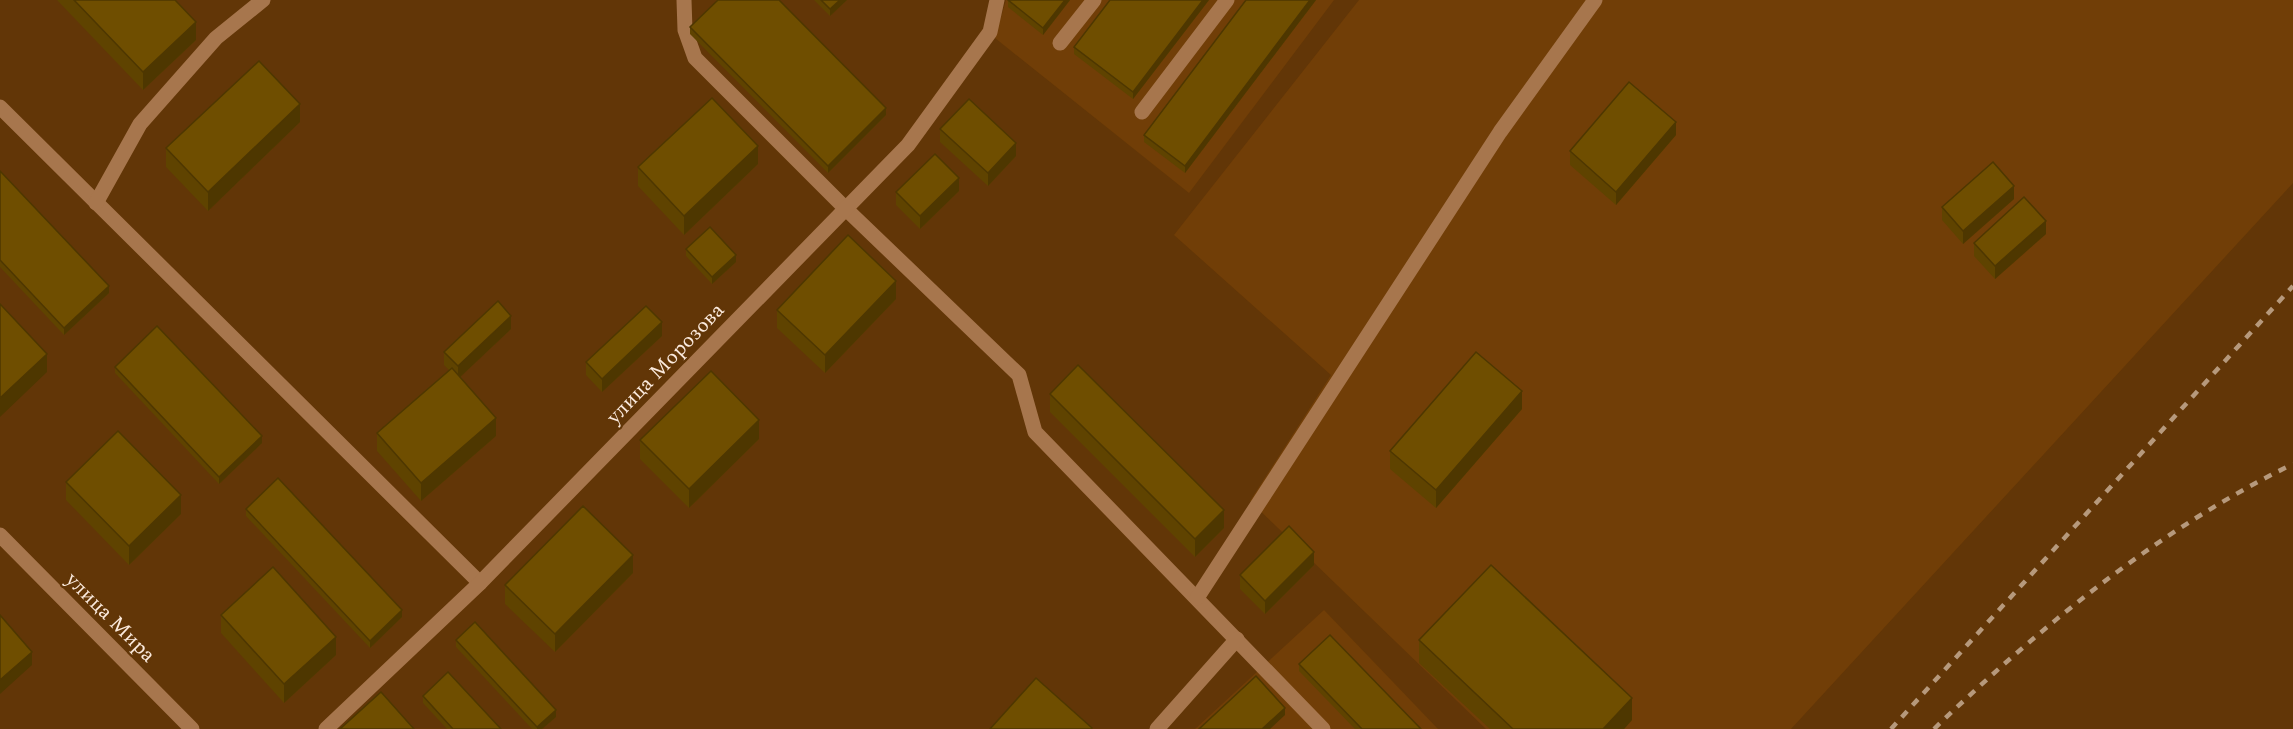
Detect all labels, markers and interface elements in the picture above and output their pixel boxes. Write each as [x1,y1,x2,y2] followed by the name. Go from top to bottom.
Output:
[598,295,733,433] street label: улица Морозова
[57,564,163,671] street label: улица Мира

